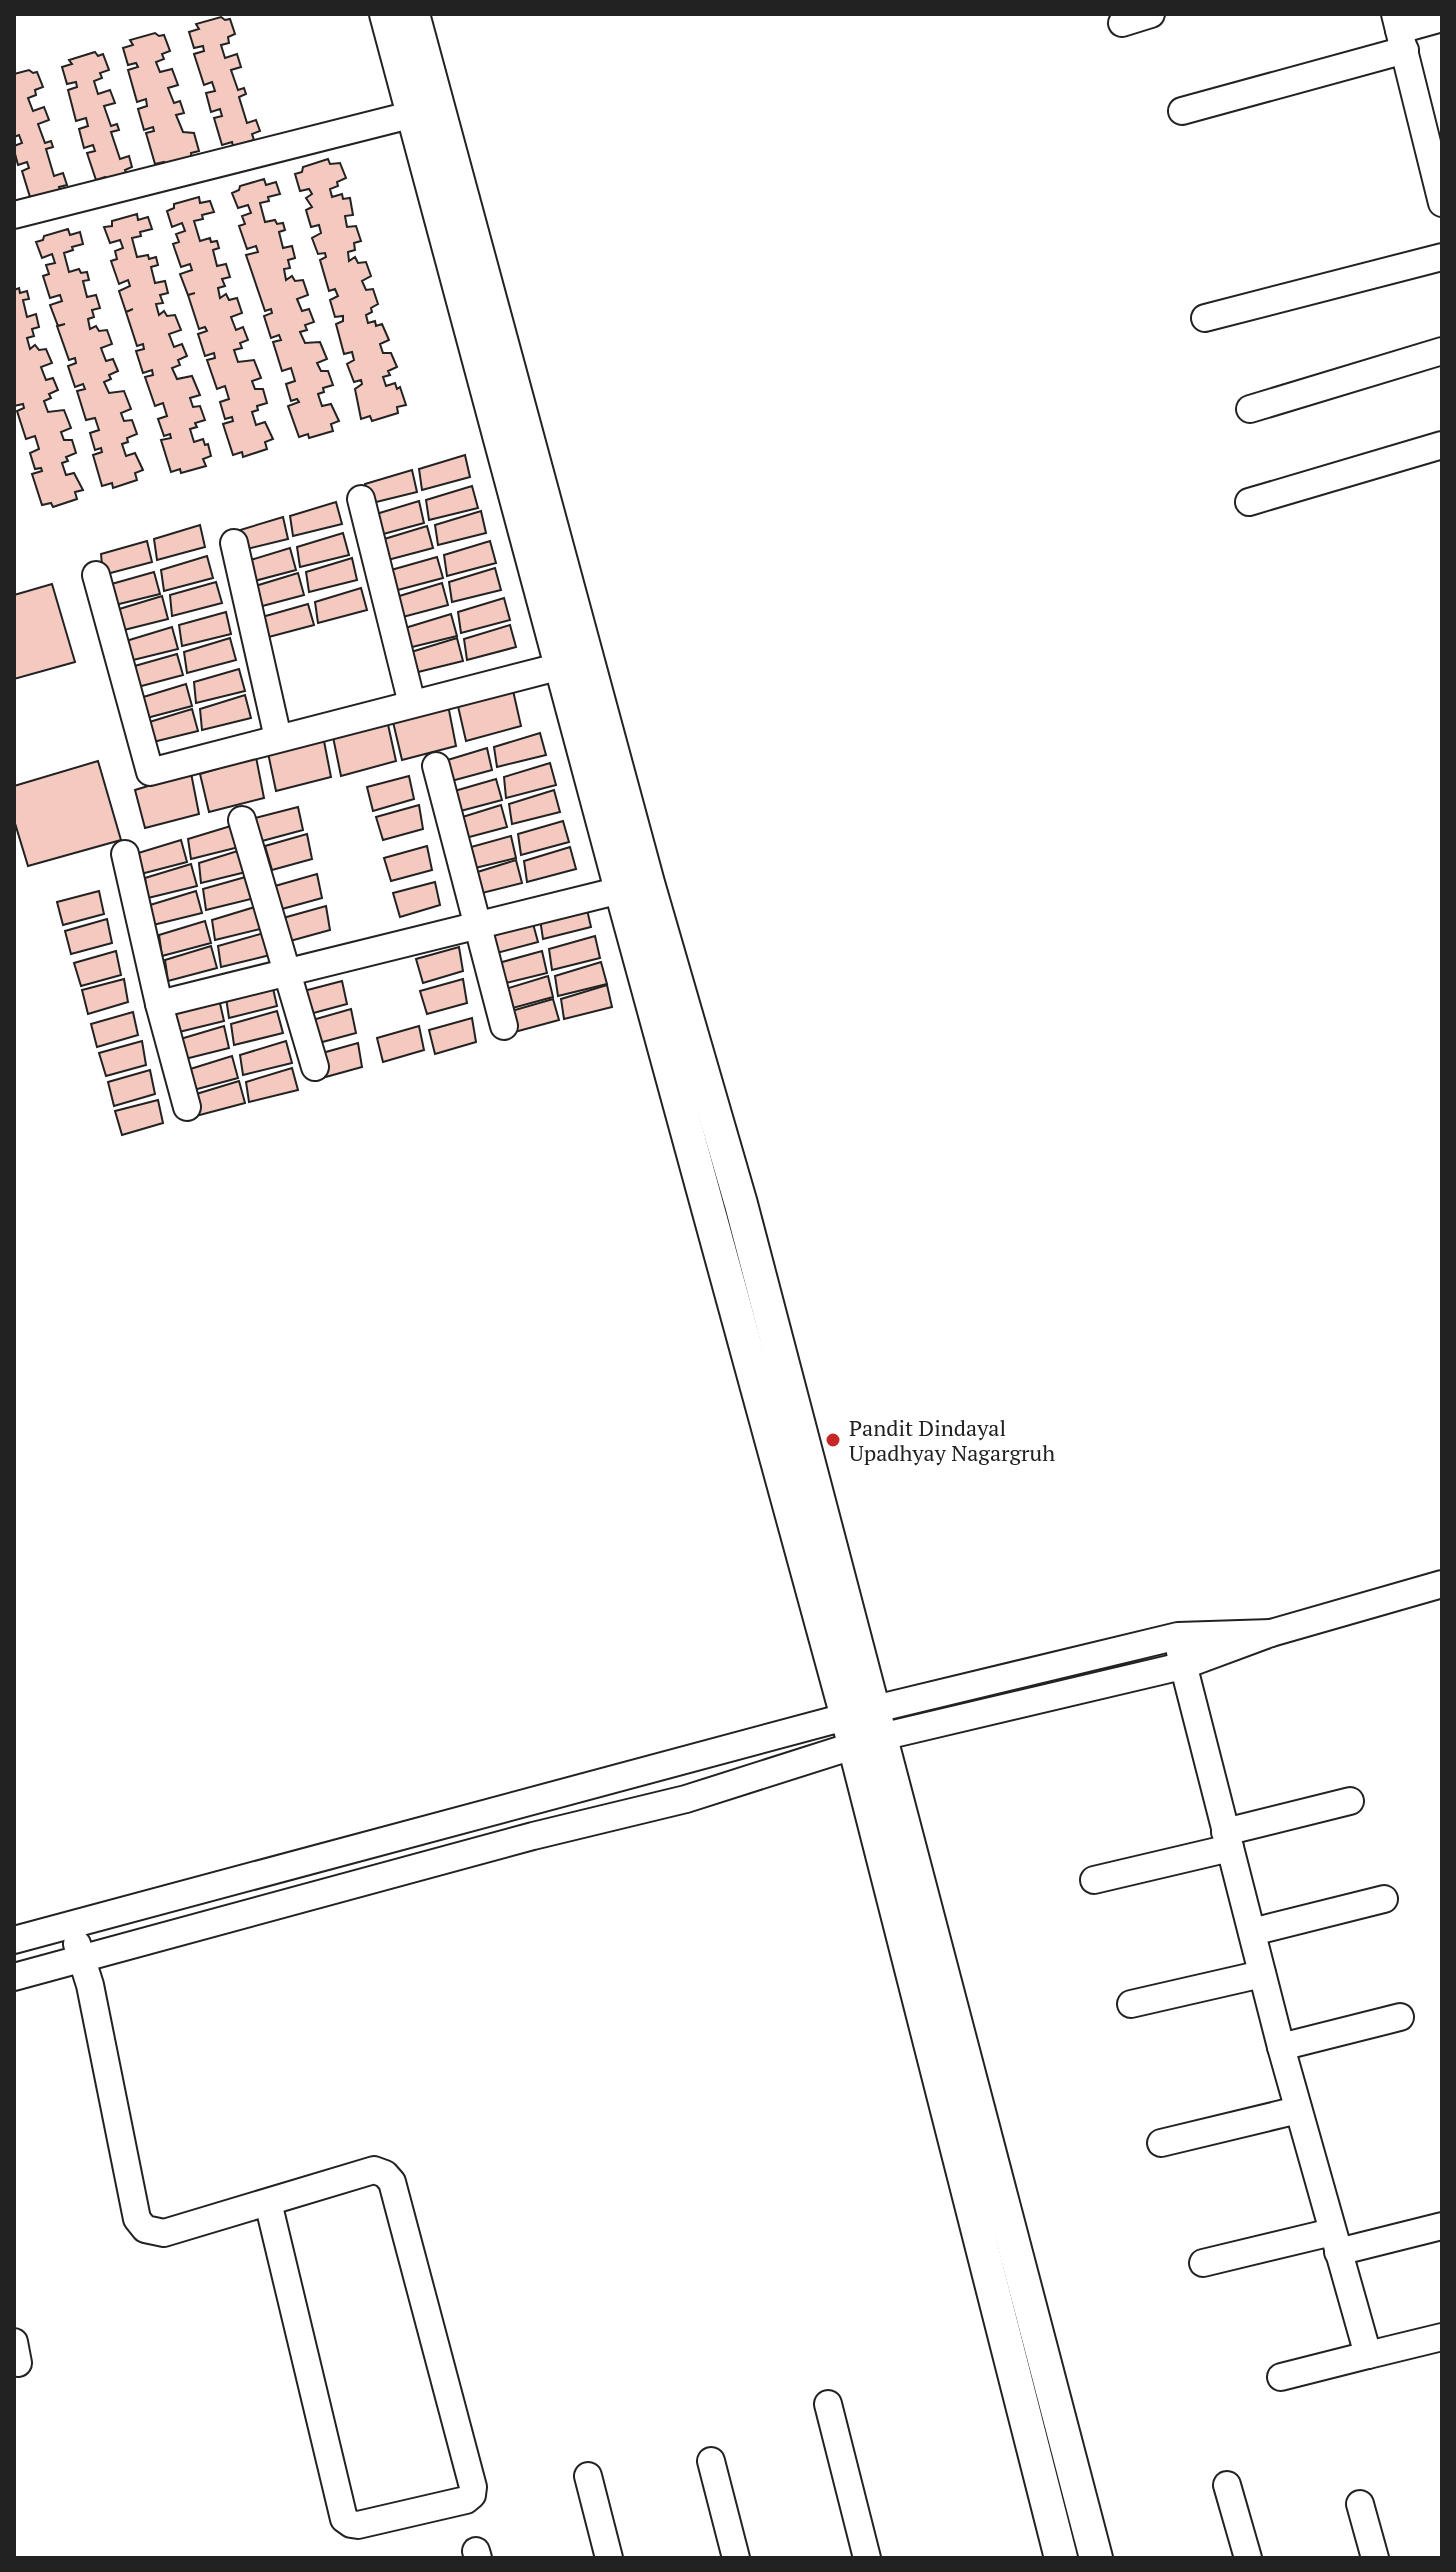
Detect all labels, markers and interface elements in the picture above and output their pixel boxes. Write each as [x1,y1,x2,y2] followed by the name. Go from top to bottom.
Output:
[849,1413,1055,1467] place label: Pandit Dindayal Upadhyay Nagargruh
[824,1431,842,1449] marker: Pandit Dindayal Upadhyay Nagargruh

